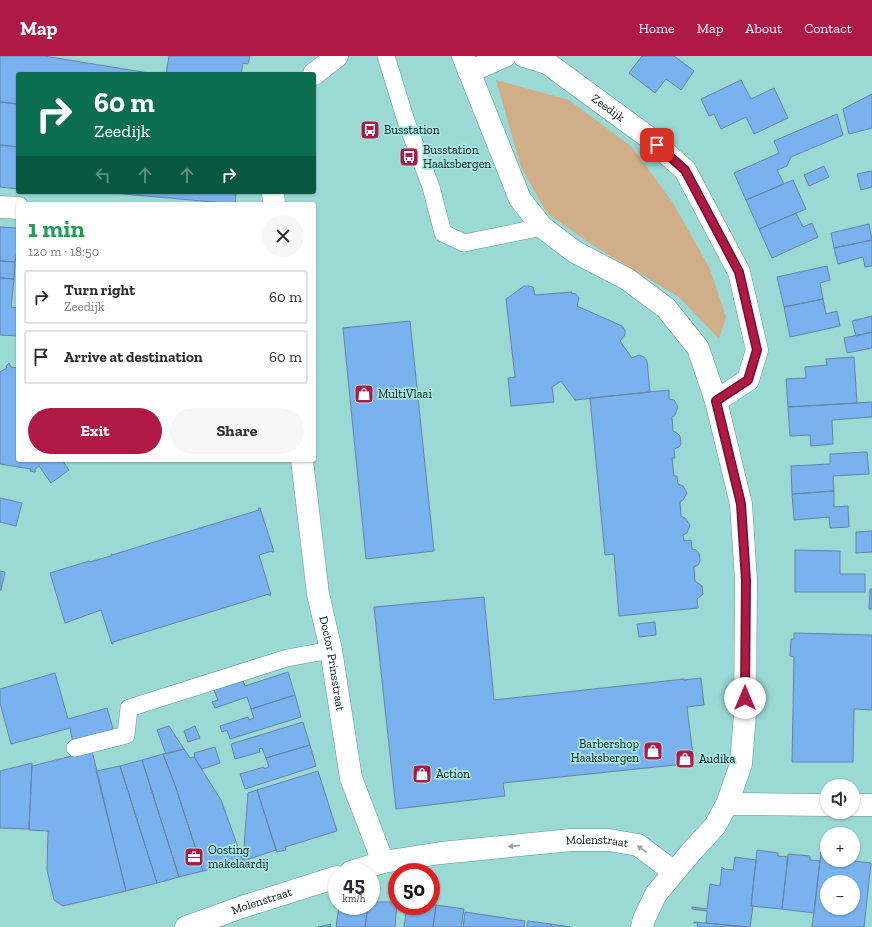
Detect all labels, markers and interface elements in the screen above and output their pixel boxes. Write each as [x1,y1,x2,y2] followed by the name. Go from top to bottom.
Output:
[20,17,57,40] text: Map
[639,20,675,37] text: Home
[697,20,723,37] text: Map
[745,20,782,37] text: About
[804,20,852,37] text: Contact
[94,86,155,119] text: 60 m
[28,88,80,140] icon: right
[589,91,628,125] street label: Zeedijk
[359,119,381,141] bus stop icon: Busstation
[94,120,150,142] text: Zeedijk
[384,123,440,137] place label: Busstation
[640,128,674,162] pin
[646,134,668,156] icon: arrive
[423,143,491,171] place label: Busstation Haaksbergen
[398,146,420,168] bus stop icon: Busstation Haaksbergen
[92,164,114,186] icon: left
[134,164,156,186] icon: ahead
[176,164,198,186] icon: ahead
[218,164,240,186] icon: right
[28,214,85,243] text: 1 min
[262,215,304,257] button: close
[28,244,99,259] text: 120 m · 18:50
[64,281,135,299] text: Turn right
[30,286,52,308] icon: right
[269,288,302,306] text: 60 m
[64,299,105,314] text: Zeedijk
[30,346,52,368] icon: arrive
[64,348,203,366] text: Arrive at destination
[269,348,302,366] text: 60 m
[353,383,375,405] shop icon: MultiVlaai
[378,387,432,401] place label: MultiVlaai
[28,408,162,454] button: Exit
[170,408,304,454] button: Share
[316,615,348,713] street label: Doctor Prinsstraat
[724,677,766,719] position arrow
[571,737,639,765] place label: Barbershop Haaksbergen
[642,740,664,762] shop icon: Barbershop Haaksbergen
[674,748,696,770] shop icon: Audika
[699,752,735,766] place label: Audika
[411,763,433,785] shop icon: Action
[436,767,470,781] place label: Action
[820,779,860,915] map controls
[820,779,860,819] button: sound
[820,827,860,867] button: +
[565,832,630,850] street label: Molenstraat
[208,843,269,872] place label: Oosting makelaardij
[508,843,520,849] one-way arrow
[637,845,648,853] one-way arrow
[183,846,205,868] office icon: Oosting makelaardij
[388,863,440,915] speed limit sign: 50
[343,872,365,896] text: 45
[820,875,860,915] button: −
[229,884,294,917] street label: Molenstraat
[343,893,365,905] text: km/h

